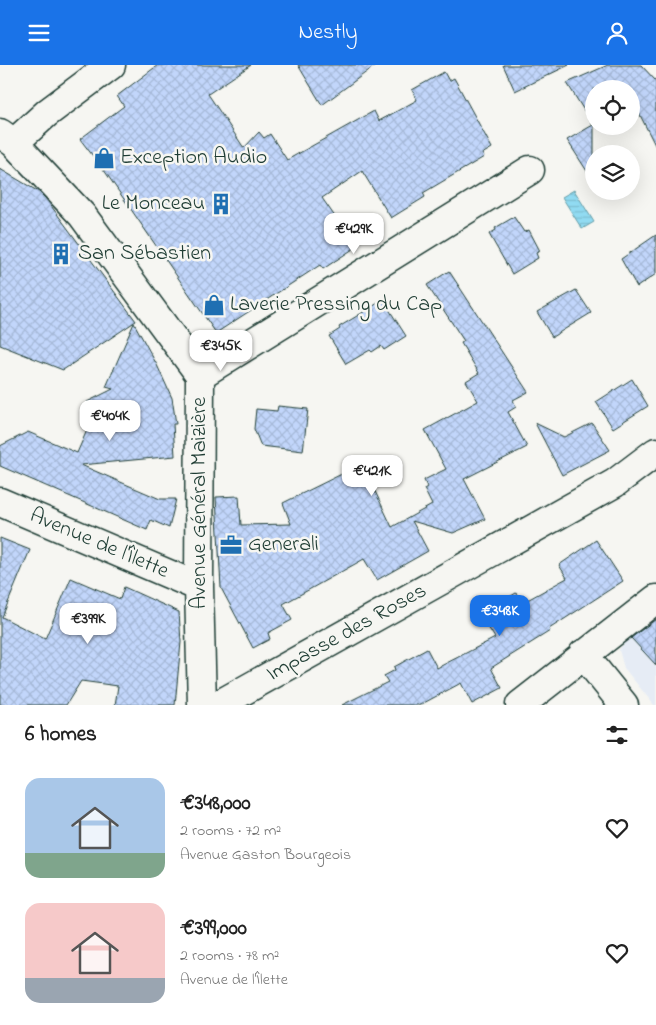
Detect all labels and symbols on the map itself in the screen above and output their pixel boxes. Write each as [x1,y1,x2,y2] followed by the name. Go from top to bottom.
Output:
[120,142,267,174] place label: Exception Audio
[91,145,117,171] shop icon: Exception Audio
[102,188,205,220] place label: Le Monceau
[208,191,234,217] building icon: Le Monceau
[319,213,389,255] pin: €429K
[78,238,211,270] place label: San Sébastien
[48,241,74,267] building icon: San Sébastien
[230,289,442,322] place label: Laverie Pressing du Cap
[201,292,227,318] shop icon: Laverie Pressing du Cap
[186,329,256,372] pin: €345K
[184,397,216,609] street label: Avenue Général Maizière
[75,399,145,442] pin: €404K
[337,455,407,497] pin: €421K
[24,500,174,588] street label: Avenue de l'Îlette
[248,529,319,561] place label: Generali
[218,532,244,558] office icon: Generali
[261,576,433,690] street label: Impasse des Roses
[465,595,535,637] pin: €348K
[53,603,123,645] pin: €399K

